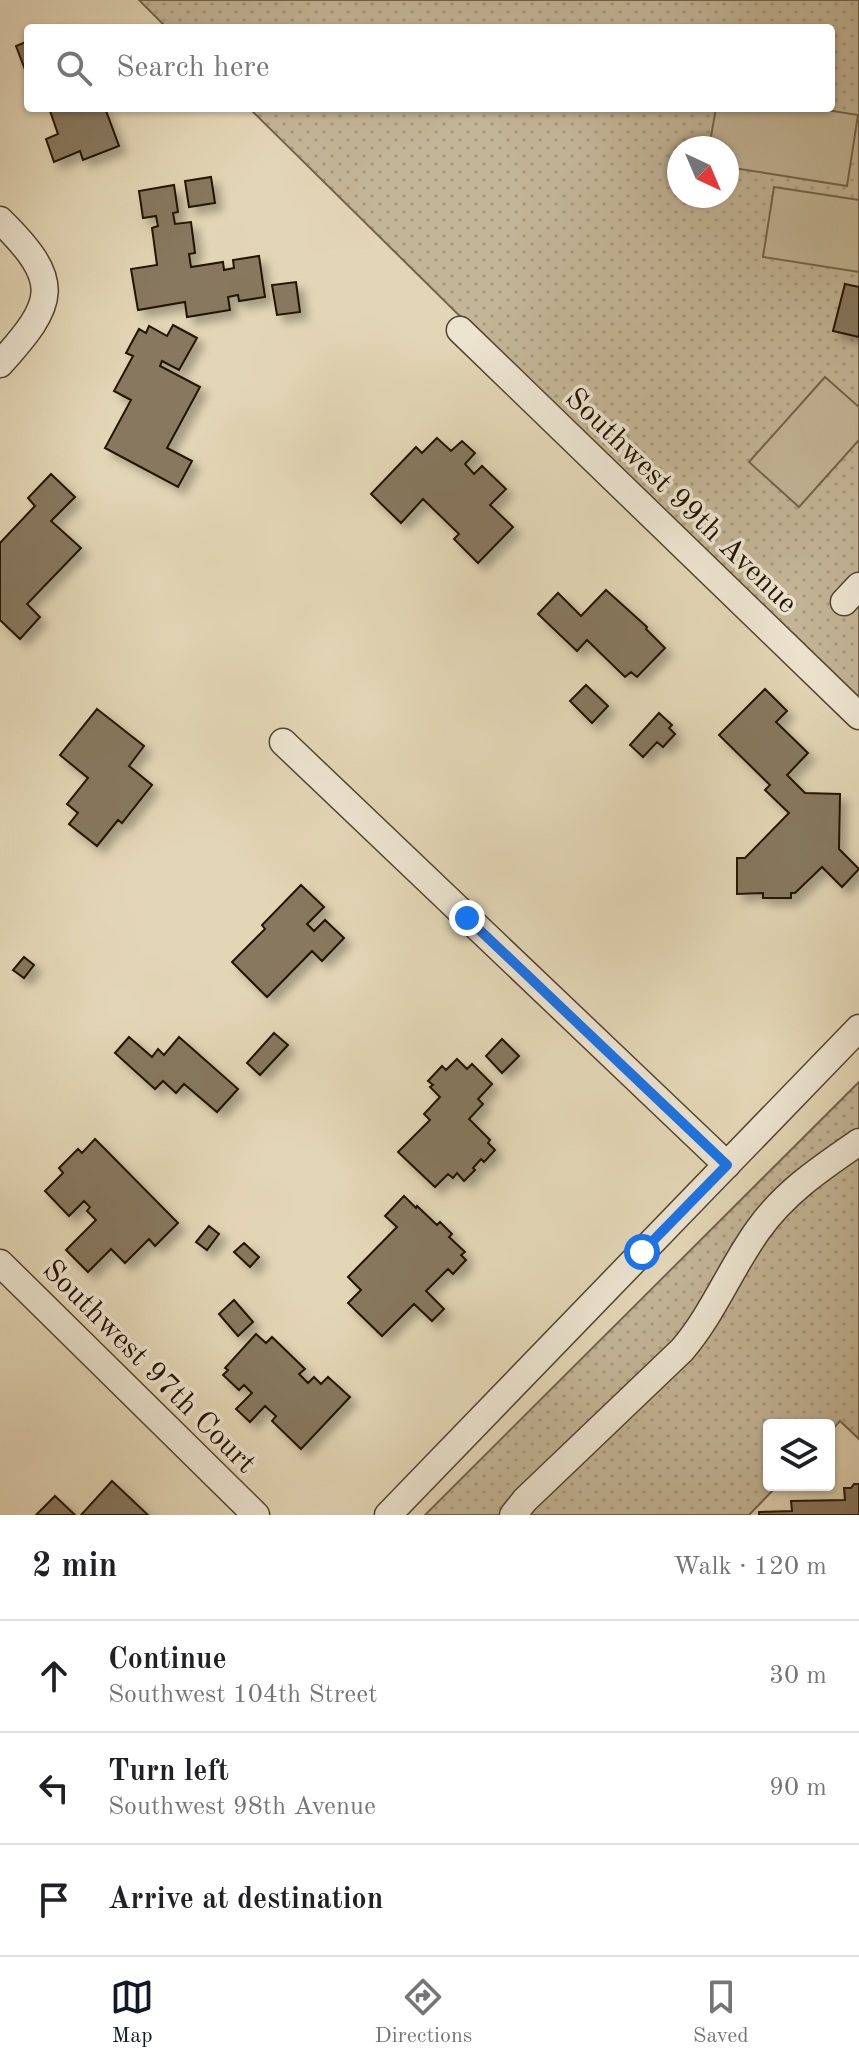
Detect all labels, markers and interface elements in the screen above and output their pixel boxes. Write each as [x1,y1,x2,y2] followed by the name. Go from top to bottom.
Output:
[24,24,835,112] search box
[52,46,96,90] icon: search
[116,53,270,83] text: Search here
[667,136,739,208] north arrow
[559,383,802,620] street label: Southwest 99th Avenue
[449,900,485,936] route end
[624,1234,660,1270] route start
[36,1255,261,1480] street label: Southwest 97th Court
[763,1419,835,1491] map controls
[763,1419,835,1491] button: layers
[32,1550,117,1584] text: 2 min
[673,1554,827,1580] text: Walk · 120 m
[108,1645,227,1675] text: Continue
[32,1654,76,1698] icon: ahead
[769,1663,827,1689] text: 30 m
[108,1682,377,1708] text: Southwest 104th Street
[108,1757,229,1787] text: Turn left
[32,1766,76,1810] icon: left
[769,1775,827,1801] text: 90 m
[108,1794,376,1820] text: Southwest 98th Avenue
[32,1878,76,1922] icon: arrive
[108,1885,383,1915] text: Arrive at destination
[110,1975,154,2050] tab: Map
[375,1975,472,2050] tab: Directions
[693,1975,749,2050] tab: Saved

